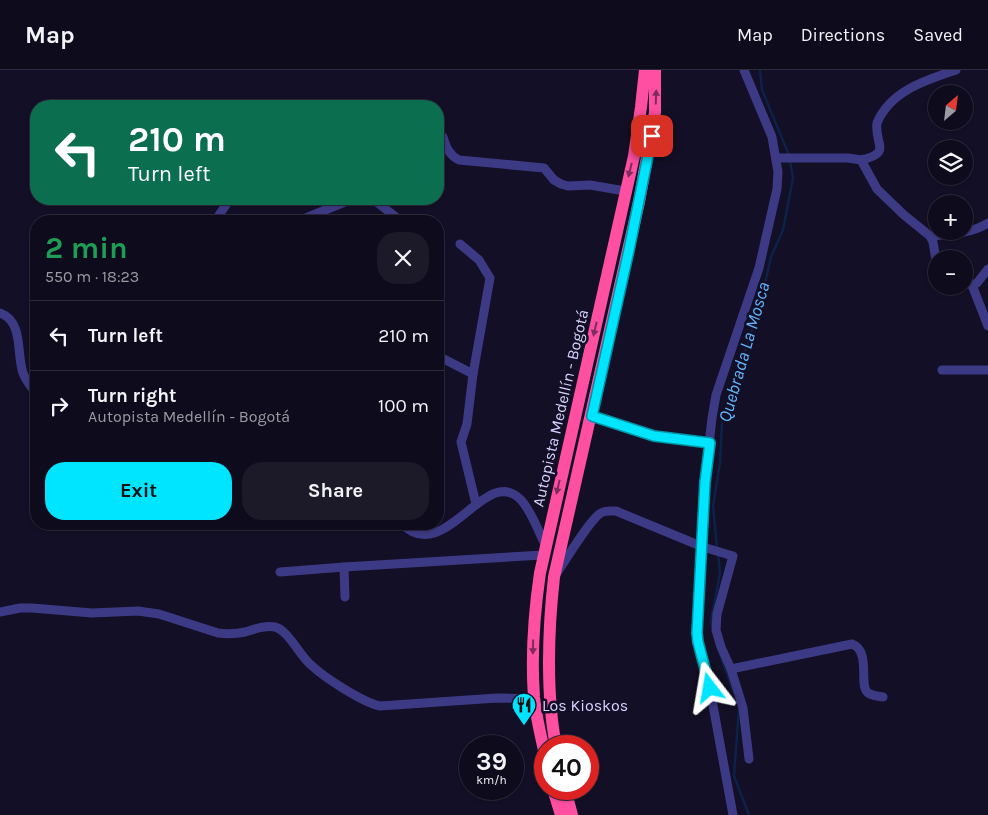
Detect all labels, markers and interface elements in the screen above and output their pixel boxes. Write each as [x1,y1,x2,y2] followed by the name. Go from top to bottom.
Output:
[25,21,75,49] text: Map
[737,24,773,46] text: Map
[801,24,885,46] text: Directions
[913,24,963,46] text: Saved
[928,85,972,130] north arrow
[928,85,973,295] map controls
[652,88,660,104] one-way arrow
[631,115,673,157] pin
[128,119,226,160] text: 210 m
[45,120,110,185] icon: left
[638,122,666,150] icon: arrive
[928,140,973,185] button: layers
[128,161,211,187] text: Turn left
[626,163,634,178] one-way arrow
[928,195,973,240] button: +
[45,230,128,266] text: 2 min
[377,232,429,284] button: close
[928,250,973,295] button: −
[45,267,139,286] text: 550 m · 18:23
[713,279,775,425] water label: Quebrada La Mosca
[529,308,592,509] street label: Autopista Medellín - Bogotá
[591,321,599,336] one-way arrow
[45,322,73,350] icon: left
[88,325,163,347] text: Turn left
[378,325,429,347] text: 210 m
[88,385,177,407] text: Turn right
[45,392,73,420] icon: right
[378,395,429,417] text: 100 m
[88,407,290,426] text: Autopista Medellín - Bogotá
[45,462,232,520] button: Exit
[242,462,429,520] button: Share
[554,480,562,495] one-way arrow
[529,639,537,655] one-way arrow
[683,661,735,713] position arrow
[511,692,537,726] restaurant icon: Los Kioskos
[542,696,628,715] place label: Los Kioskos
[534,735,599,800] speed limit sign: 40
[476,747,507,776] text: 39
[476,773,507,787] text: km/h

